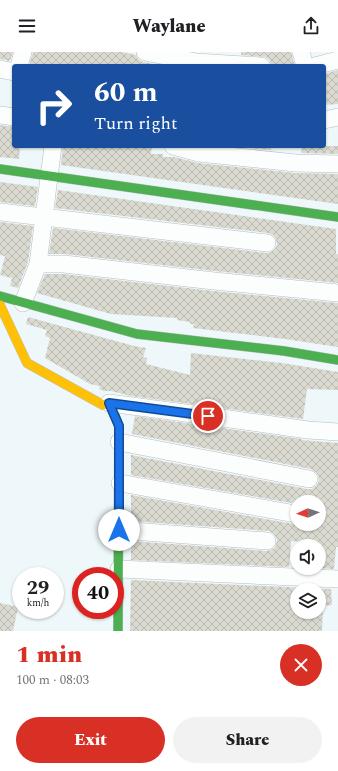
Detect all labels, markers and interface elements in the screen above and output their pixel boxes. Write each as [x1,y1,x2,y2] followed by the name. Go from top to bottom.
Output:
[132,13,206,40] text: Waylane
[16,15,38,37] icon: menu
[300,15,322,37] icon: share
[94,71,158,114] text: 60 m
[28,80,80,132] icon: right
[94,110,177,137] text: Turn right
[191,399,225,433] pin
[197,405,219,427] icon: arrive
[290,495,326,531] north arrow
[290,495,326,619] map controls
[98,509,140,551] position arrow
[290,539,326,575] button: sound
[72,567,124,619] speed limit sign: 40
[27,573,49,603] text: 29
[290,583,326,619] button: layers
[27,595,49,611] text: km/h
[16,637,82,673] text: 1 min
[280,644,322,686] button: close
[16,670,89,690] text: 100 m · 08:03
[16,717,165,763] button: Exit
[173,717,322,763] button: Share

